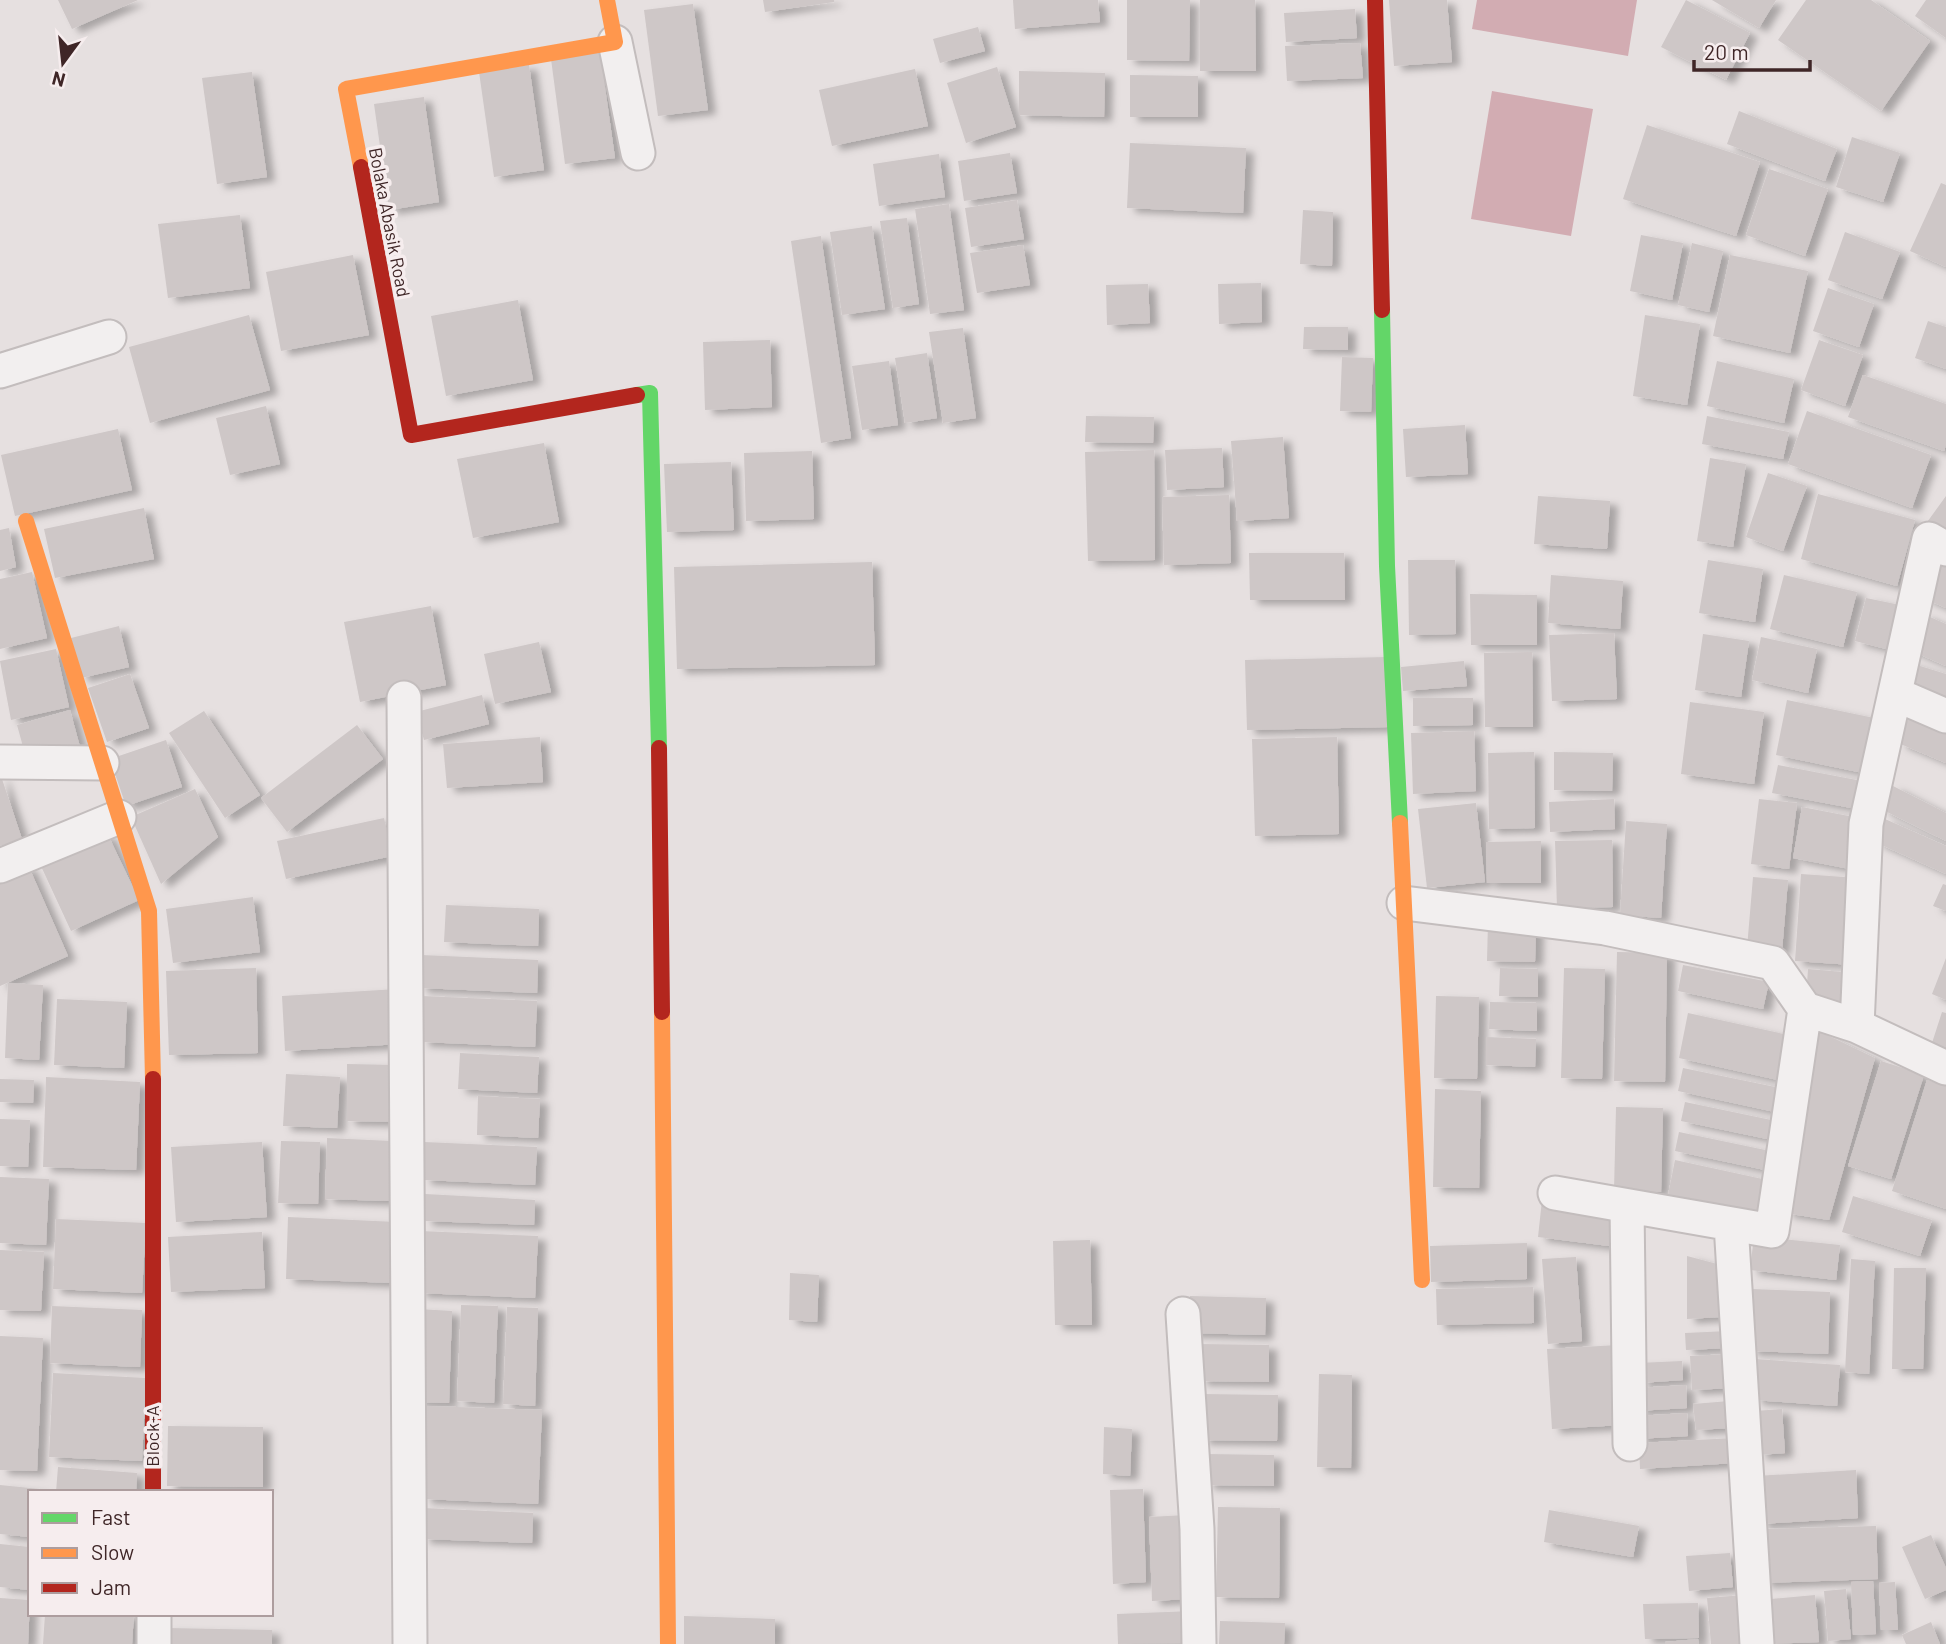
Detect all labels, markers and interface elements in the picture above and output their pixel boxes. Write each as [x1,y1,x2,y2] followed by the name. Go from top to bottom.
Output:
[28,28,98,98] north arrow
[1694,28,1810,72] scale bar
[1704,39,1749,64] text: 20 m
[49,67,68,93] text: N
[365,145,415,299] street label: Bolaka Abasik Road
[141,1405,163,1467] street label: Block-A
[28,1490,273,1616] legend
[91,1504,131,1529] text: Fast
[91,1539,134,1564] text: Slow
[91,1574,131,1599] text: Jam

